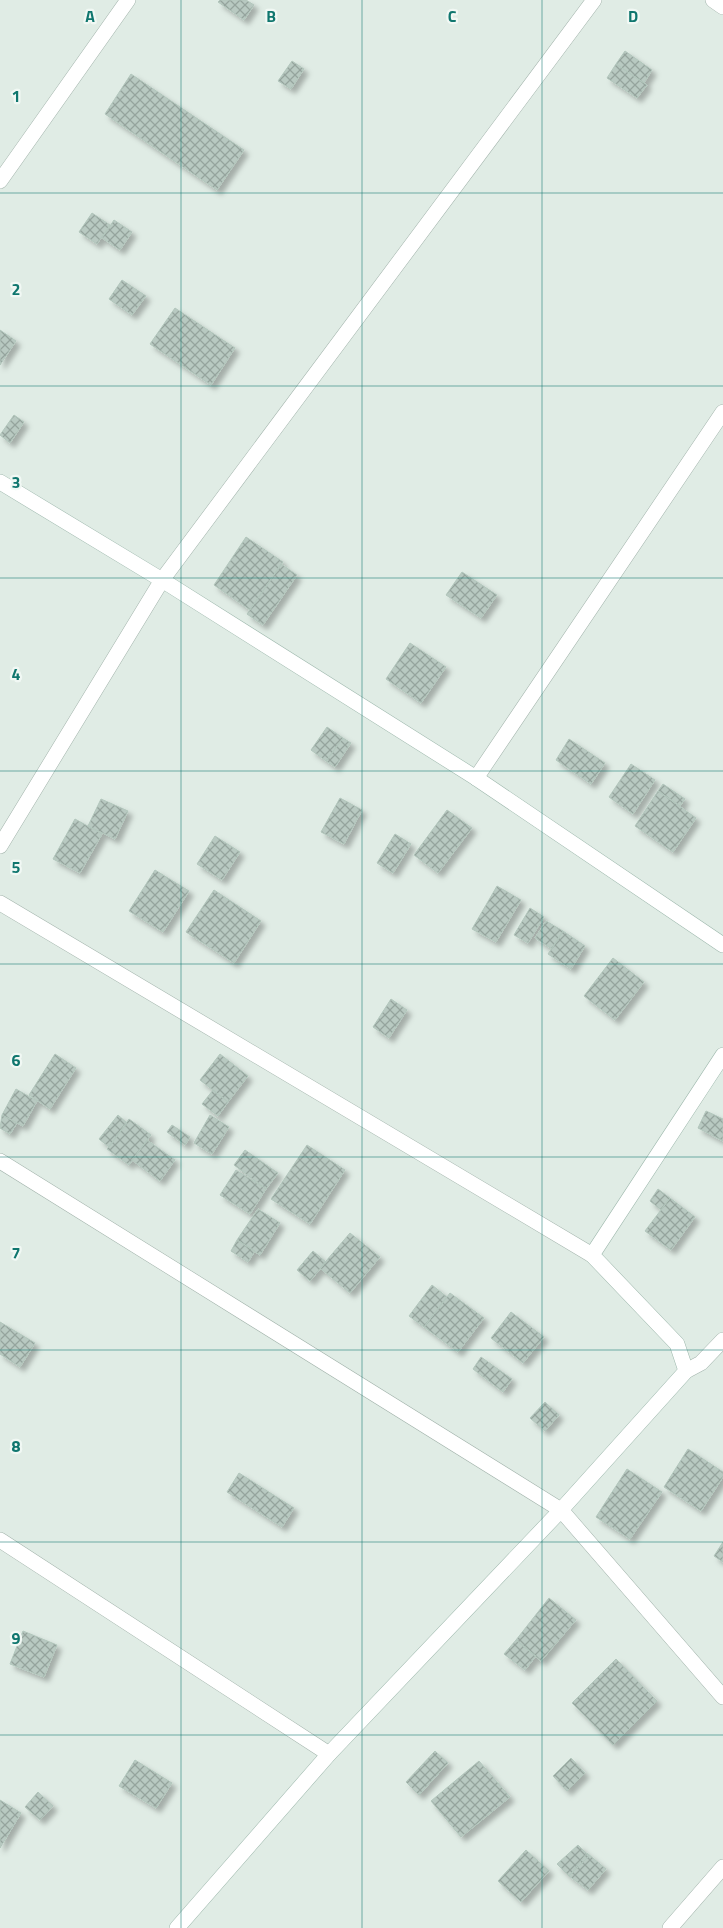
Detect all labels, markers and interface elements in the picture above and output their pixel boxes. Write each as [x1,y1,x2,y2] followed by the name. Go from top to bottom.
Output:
[85,4,95,28] text: A
[266,4,276,28] text: B
[448,4,457,28] text: C
[628,4,638,28] text: D
[12,84,20,108] text: 1
[12,277,20,301] text: 2
[12,470,20,494] text: 3
[12,662,21,686] text: 4
[12,855,21,879] text: 5
[12,1048,21,1072] text: 6
[12,1241,20,1265] text: 7
[12,1434,21,1458] text: 8
[12,1626,21,1650] text: 9

